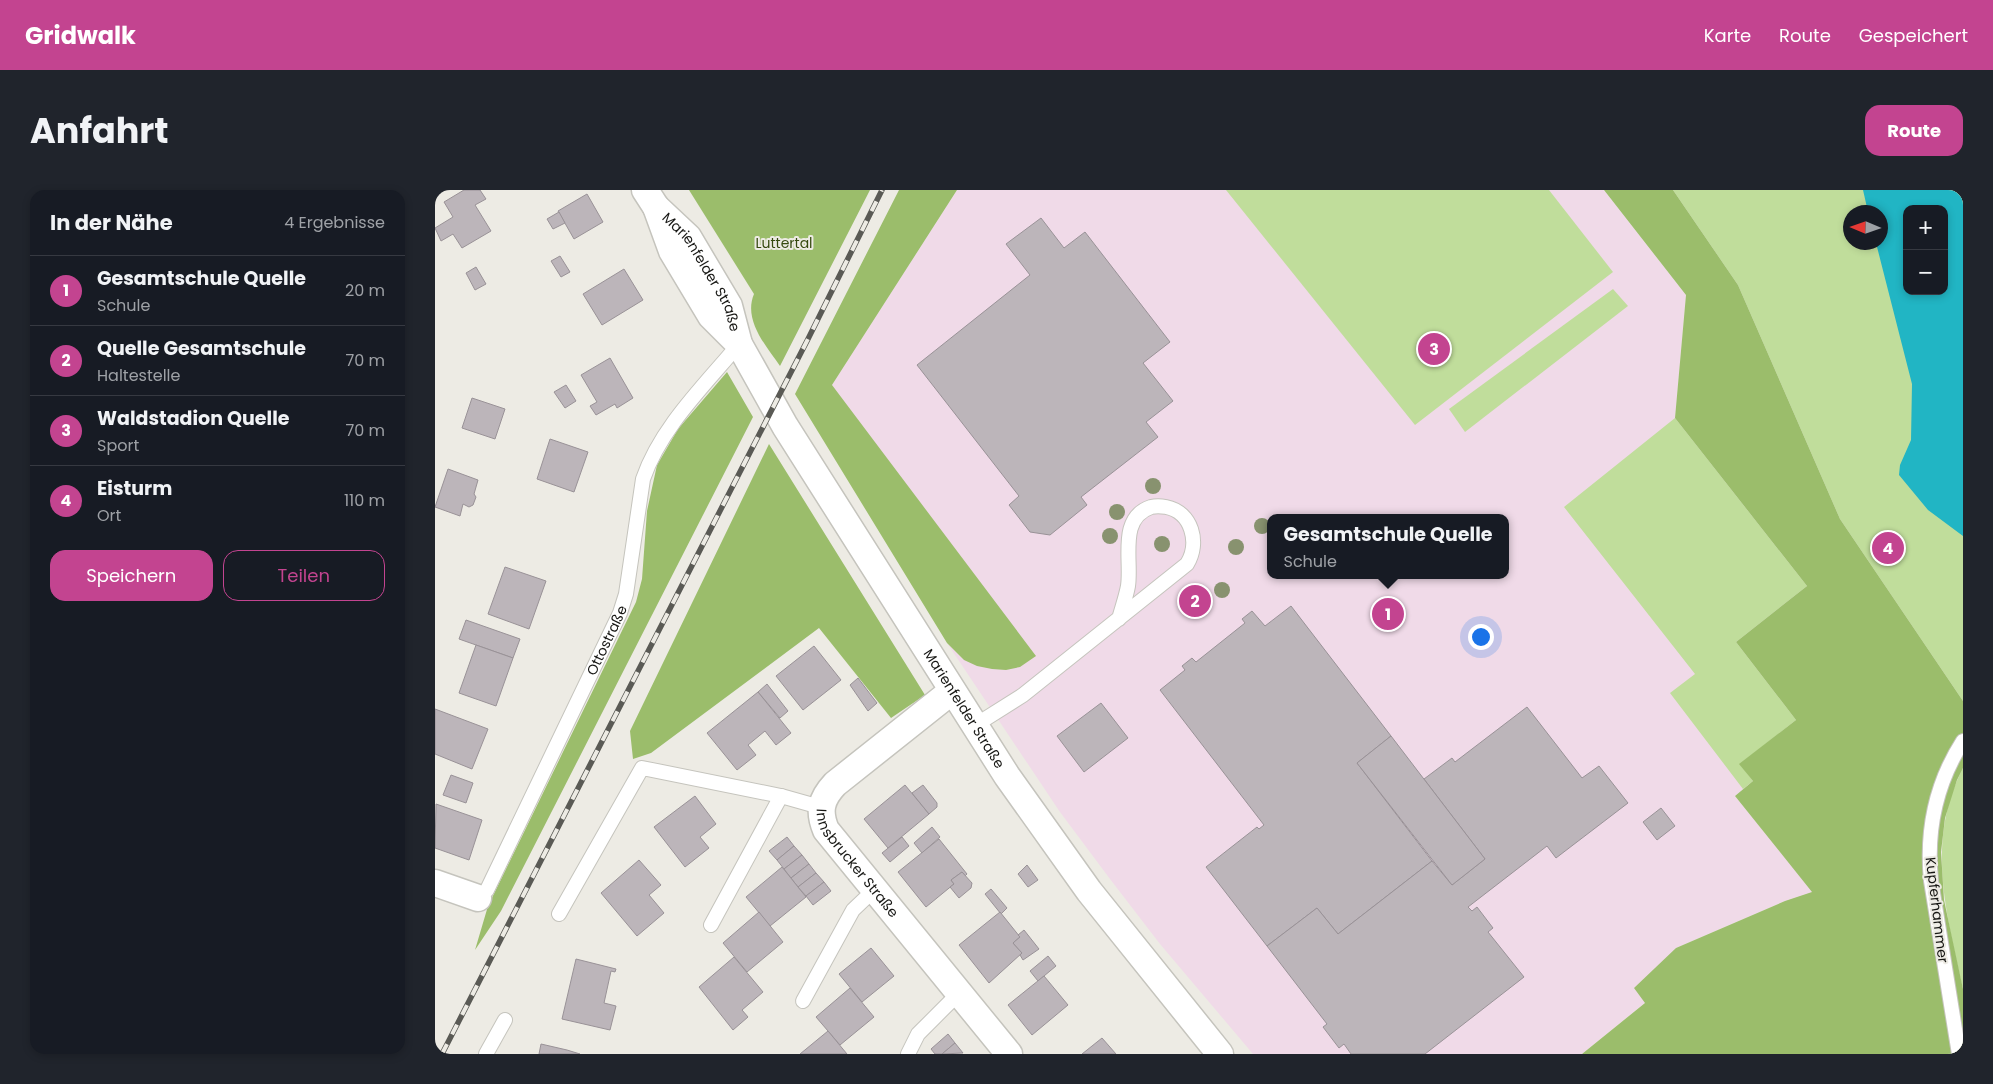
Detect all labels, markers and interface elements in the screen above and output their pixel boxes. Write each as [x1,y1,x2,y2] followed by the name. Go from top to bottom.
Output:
[25,19,136,52] text: Gridwalk
[1704,23,1751,48] text: Karte
[1779,23,1831,48] text: Route
[1859,23,1968,48] text: Gespeichert
[1865,105,1963,156] button: Route
[30,106,169,155] text: Anfahrt
[1843,205,1888,250] north arrow
[1903,205,1948,295] map controls
[1903,205,1948,250] button: +
[50,208,173,237] text: In der Nähe
[658,208,745,334] street label: Marienfelder Straße
[284,211,385,234] text: 4 Ergebnisse
[755,233,813,253] park label: Luttertal
[1903,250,1948,295] button: −
[97,265,306,292] text: Gesamtschule Quelle
[63,279,69,302] text: 1
[345,279,385,302] text: 20 m
[97,294,150,317] text: Schule
[1418,330,1450,368] pin: 3
[97,335,306,362] text: Quelle Gesamtschule
[61,349,71,372] text: 2
[345,349,385,372] text: 70 m
[97,364,180,387] text: Haltestelle
[97,405,289,432] text: Waldstadion Quelle
[61,419,71,442] text: 3
[345,419,385,442] text: 70 m
[97,434,139,457] text: Sport
[97,475,172,502] text: Eisturm
[61,489,71,512] text: 4
[344,489,385,512] text: 110 m
[97,504,121,527] text: Ort
[1267,514,1509,579] popup
[1284,521,1492,548] text: Gesamtschule Quelle
[1872,529,1904,567] pin: 4
[50,550,213,601] button: Speichern
[223,550,385,601] button: Teilen
[1284,550,1337,573] text: Schule
[1179,582,1211,620] pin: 2
[1372,595,1404,633] pin: 1
[582,603,632,679] street label: Ottostraße
[1468,624,1494,650] your location
[919,645,1010,772] street label: Marienfelder Straße
[811,808,904,922] street label: Innsbrucker Straße
[1921,856,1953,964] street label: Kupferhammer

